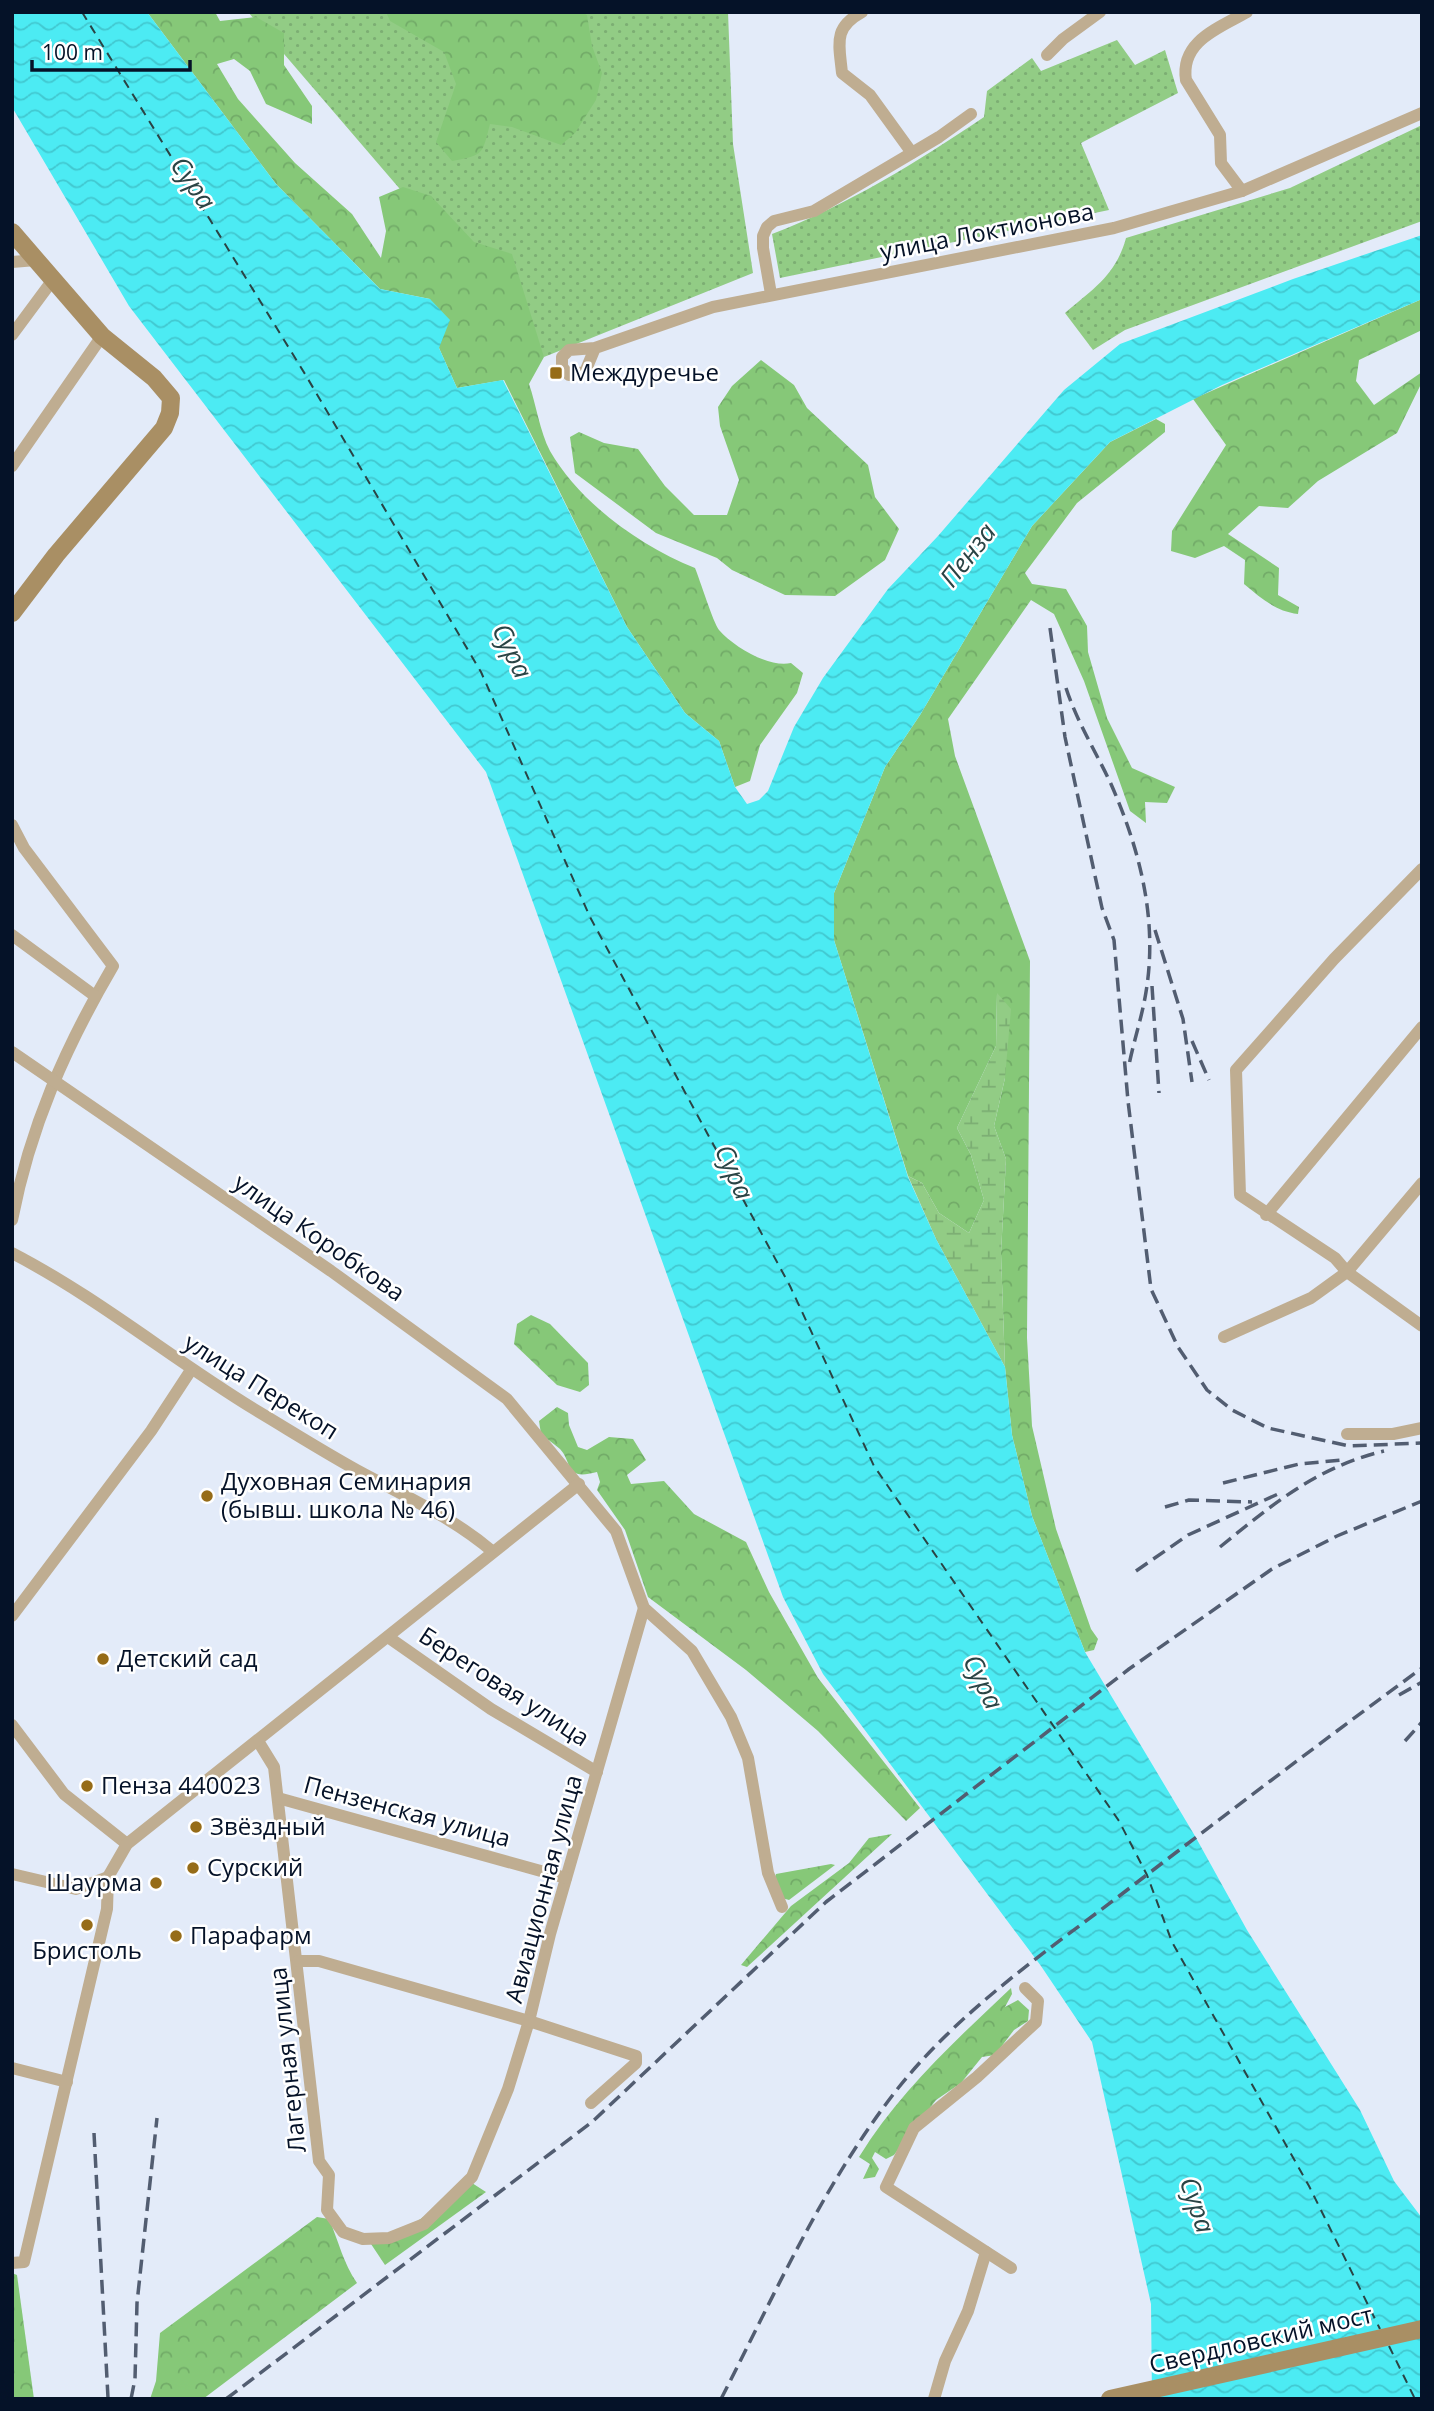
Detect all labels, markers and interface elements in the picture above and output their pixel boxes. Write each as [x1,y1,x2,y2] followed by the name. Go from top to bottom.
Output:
[32,28,189,72] scale bar
[42,38,103,66] text: 100 m
[163,149,225,216] water label: Сура
[877,194,1096,267] street label: улица Локтионова
[570,355,719,388] place label: Междуречье
[548,365,564,381] marker: Междуречье
[931,515,1004,594] water label: Пенза
[484,617,542,684] water label: Сура
[707,1138,763,1205] water label: Сура
[228,1165,412,1308] street label: улица Коробкова
[178,1325,345,1446] street label: улица Перекоп
[221,1464,471,1525] place label: Духовная Семинария (бывш. школа № 46)
[199,1488,215,1504] marker: Духовная Семинария (бывш. школа № 46)
[413,1618,596,1753] street label: Береговая улица
[117,1641,258,1674] place label: Детский сад
[955,1648,1013,1715] water label: Сура
[95,1651,111,1667] marker: Детский сад
[300,1767,514,1854] street label: Пензенская улица
[101,1768,261,1801] place label: Пенза 440023
[496,1771,589,2006] street label: Авиационная улица
[79,1778,95,1794] marker: Пенза 440023
[210,1809,326,1842] place label: Звёздный
[188,1819,204,1835] marker: Звёздный
[207,1850,303,1883] place label: Сурский
[185,1860,201,1876] marker: Сурский
[46,1865,142,1898] place label: Шаурма
[148,1875,164,1891] marker: Шаурма
[79,1917,95,1933] marker: Бристоль
[190,1918,312,1951] place label: Парафарм
[168,1928,184,1944] marker: Парафарм
[32,1933,142,1966] place label: Бристоль
[260,1966,313,2154] street label: Лагерная улица
[1172,2172,1224,2238] water label: Сура
[1146,2297,1376,2380] street label: Свердловский мост

